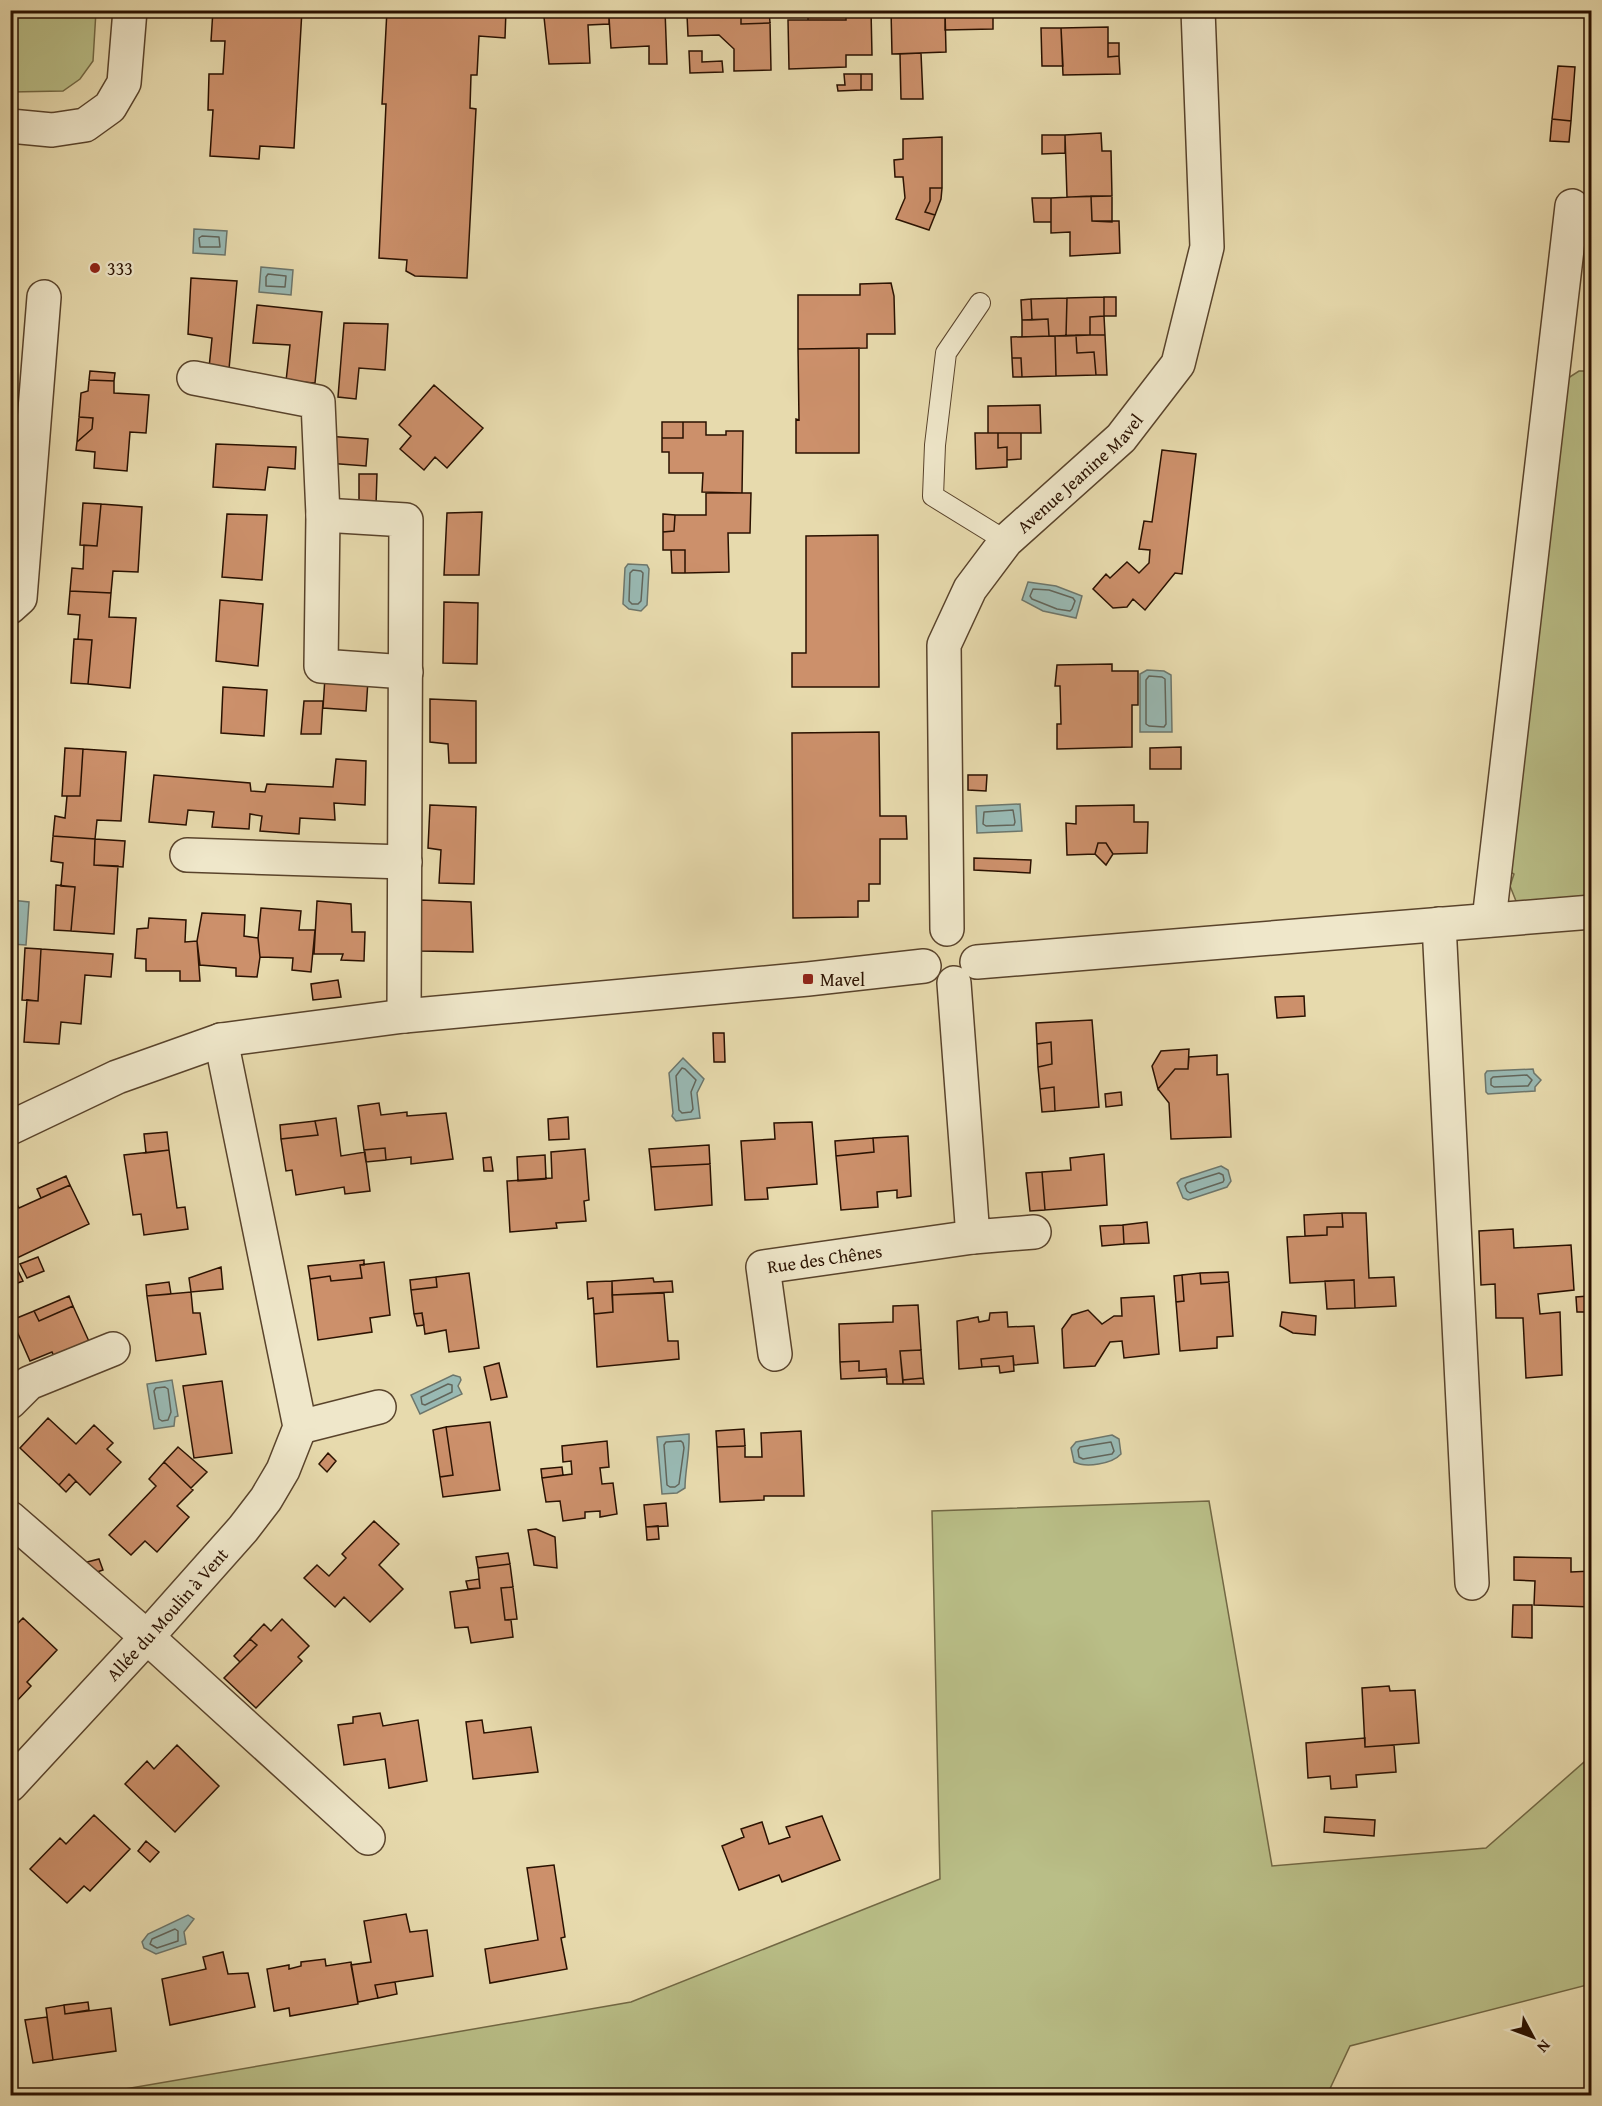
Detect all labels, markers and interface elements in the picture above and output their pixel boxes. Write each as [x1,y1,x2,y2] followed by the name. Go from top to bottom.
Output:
[107,255,133,282] place label: 333
[88,261,102,275] marker: 333
[1010,407,1149,539] street label: Avenue Jeanine Mavel
[820,966,865,993] place label: Mavel
[801,972,815,986] marker: Mavel
[765,1237,884,1280] street label: Rue des Chênes
[100,1541,235,1687] street label: Allée du Moulin à Vent
[1503,2007,1563,2067] north arrow
[1532,2035,1557,2059] text: N

